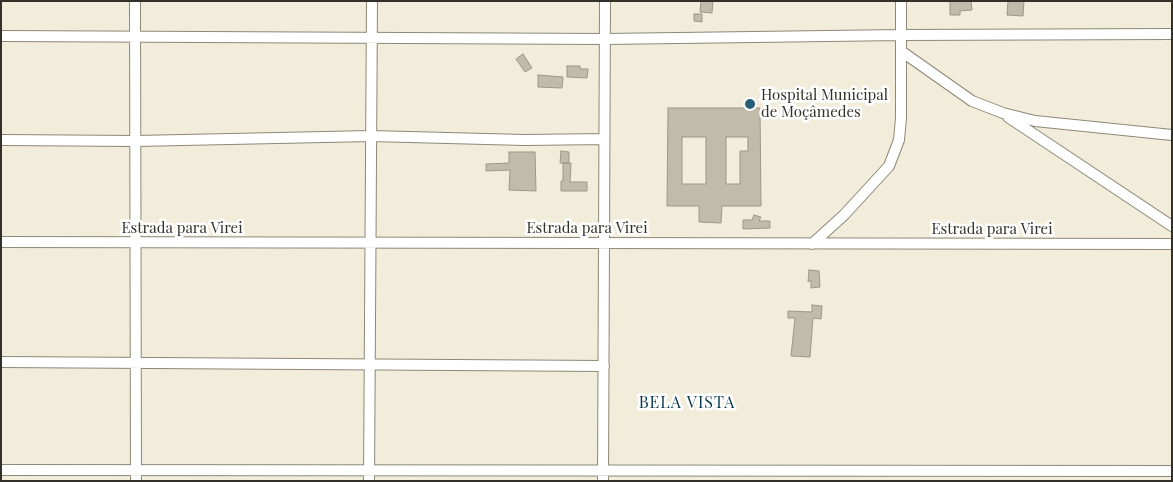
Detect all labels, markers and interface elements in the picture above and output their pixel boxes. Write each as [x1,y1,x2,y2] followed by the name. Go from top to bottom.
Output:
[761,86,888,121] place label: Hospital Municipal de Moçâmedes
[743,97,757,111] marker: Hospital Municipal de Moçâmedes
[121,219,243,237] street label: Estrada para Virei
[526,219,648,237] street label: Estrada para Virei
[931,220,1053,238] street label: Estrada para Virei
[638,393,736,413] district label: BELA VISTA

